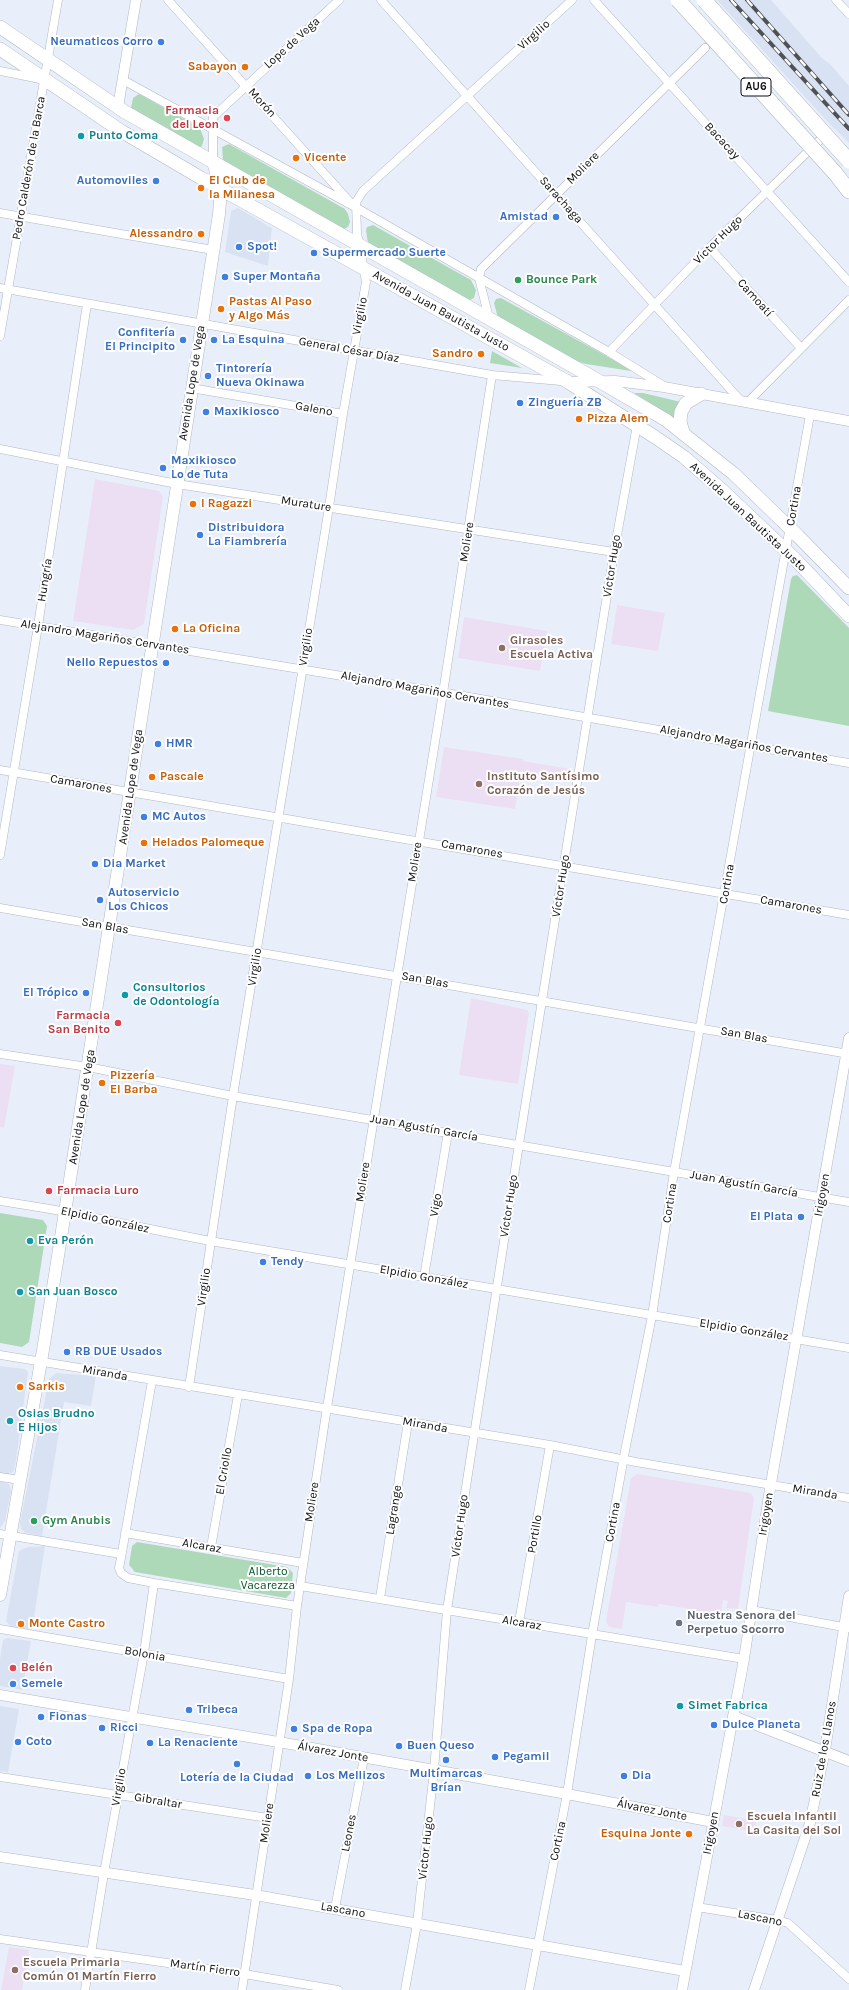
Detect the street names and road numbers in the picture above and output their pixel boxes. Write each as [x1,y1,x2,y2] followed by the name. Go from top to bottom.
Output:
[261,14,323,72] street label: Lope de Vega
[515,17,553,53] street label: Virgilio
[741,78,771,96] road number: AU6
[245,85,279,121] street label: Morón
[9,95,49,241] street label: Pedro Calderón de la Barca
[701,120,743,162] street label: Bacacay
[564,149,602,187] street label: Moliere
[536,174,586,226] street label: Sarachaga
[690,212,746,268] street label: Víctor Hugo
[370,267,512,355] street label: Avenida Juan Bautista Justo
[734,276,776,320] street label: Camoatí
[349,296,371,336] street label: Virgilio
[176,324,208,442] street label: Avenida Lope de Vega
[298,334,400,366] street label: General César Díaz
[294,399,334,419] street label: Galeno
[687,459,809,575] street label: Avenida Juan Bautista Justo
[783,485,805,527] street label: Cortina
[280,493,332,515] street label: Murature
[457,521,477,563] street label: Moliere
[600,534,624,598] street label: Víctor Hugo
[34,557,56,603] street label: Hungría
[20,617,190,657] street label: Alejandro Magariños Cervantes
[296,627,316,667] street label: Virgilio
[340,668,510,712] street label: Alejandro Magariños Cervantes
[659,722,829,766] street label: Alejandro Magariños Cervantes
[116,728,146,846] street label: Avenida Lope de Vega
[49,771,113,797] street label: Camarones
[440,836,504,862] street label: Camarones
[405,841,425,883] street label: Moliere
[549,854,573,918] street label: Víctor Hugo
[716,863,738,905] street label: Cortina
[759,892,823,918] street label: Camarones
[80,915,130,937] street label: San Blas
[245,947,265,987] street label: Virgilio
[400,969,450,991] street label: San Blas
[719,1024,769,1046] street label: San Blas
[66,1048,98,1166] street label: Avenida Lope de Vega
[369,1111,479,1145] street label: Juan Agustín García
[353,1161,373,1203] street label: Moliere
[689,1167,799,1201] street label: Juan Agustín García
[811,1172,833,1218] street label: Irigoyen
[497,1174,521,1238] street label: Víctor Hugo
[660,1182,680,1224] street label: Cortina
[427,1192,445,1218] street label: Vigo
[60,1204,150,1236] street label: Elpidio González
[379,1262,469,1292] street label: Elpidio González
[194,1267,214,1307] street label: Virgilio
[699,1316,789,1344] street label: Elpidio González
[81,1362,129,1384] street label: Miranda
[401,1414,449,1436] street label: Miranda
[213,1446,235,1496] street label: El Criollo
[302,1481,322,1523] street label: Moliere
[791,1481,839,1503] street label: Miranda
[383,1484,405,1536] street label: Lagrange
[755,1491,777,1537] street label: Irigoyen
[448,1494,472,1558] street label: Víctor Hugo
[602,1501,624,1543] street label: Cortina
[525,1514,545,1554] street label: Portillo
[181,1535,223,1557] street label: Alcaraz
[501,1612,543,1634] street label: Alcaraz
[123,1643,167,1665] street label: Bolonia
[808,1700,840,1798] street label: Ruiz de los Llanos
[297,1739,369,1765] street label: Álvarez Jonte
[109,1767,129,1807] street label: Virgilio
[133,1790,183,1812] street label: Gibraltar
[616,1796,688,1824] street label: Álvarez Jonte
[257,1802,277,1844] street label: Moliere
[700,1810,722,1856] street label: Irigoyen
[338,1813,360,1853] street label: Leones
[416,1816,436,1880] street label: Víctor Hugo
[547,1820,569,1862] street label: Cortina
[320,1899,366,1921] street label: Lascano
[736,1907,784,1929] street label: Lascano
[169,1956,241,1980] street label: Martín Fierro

